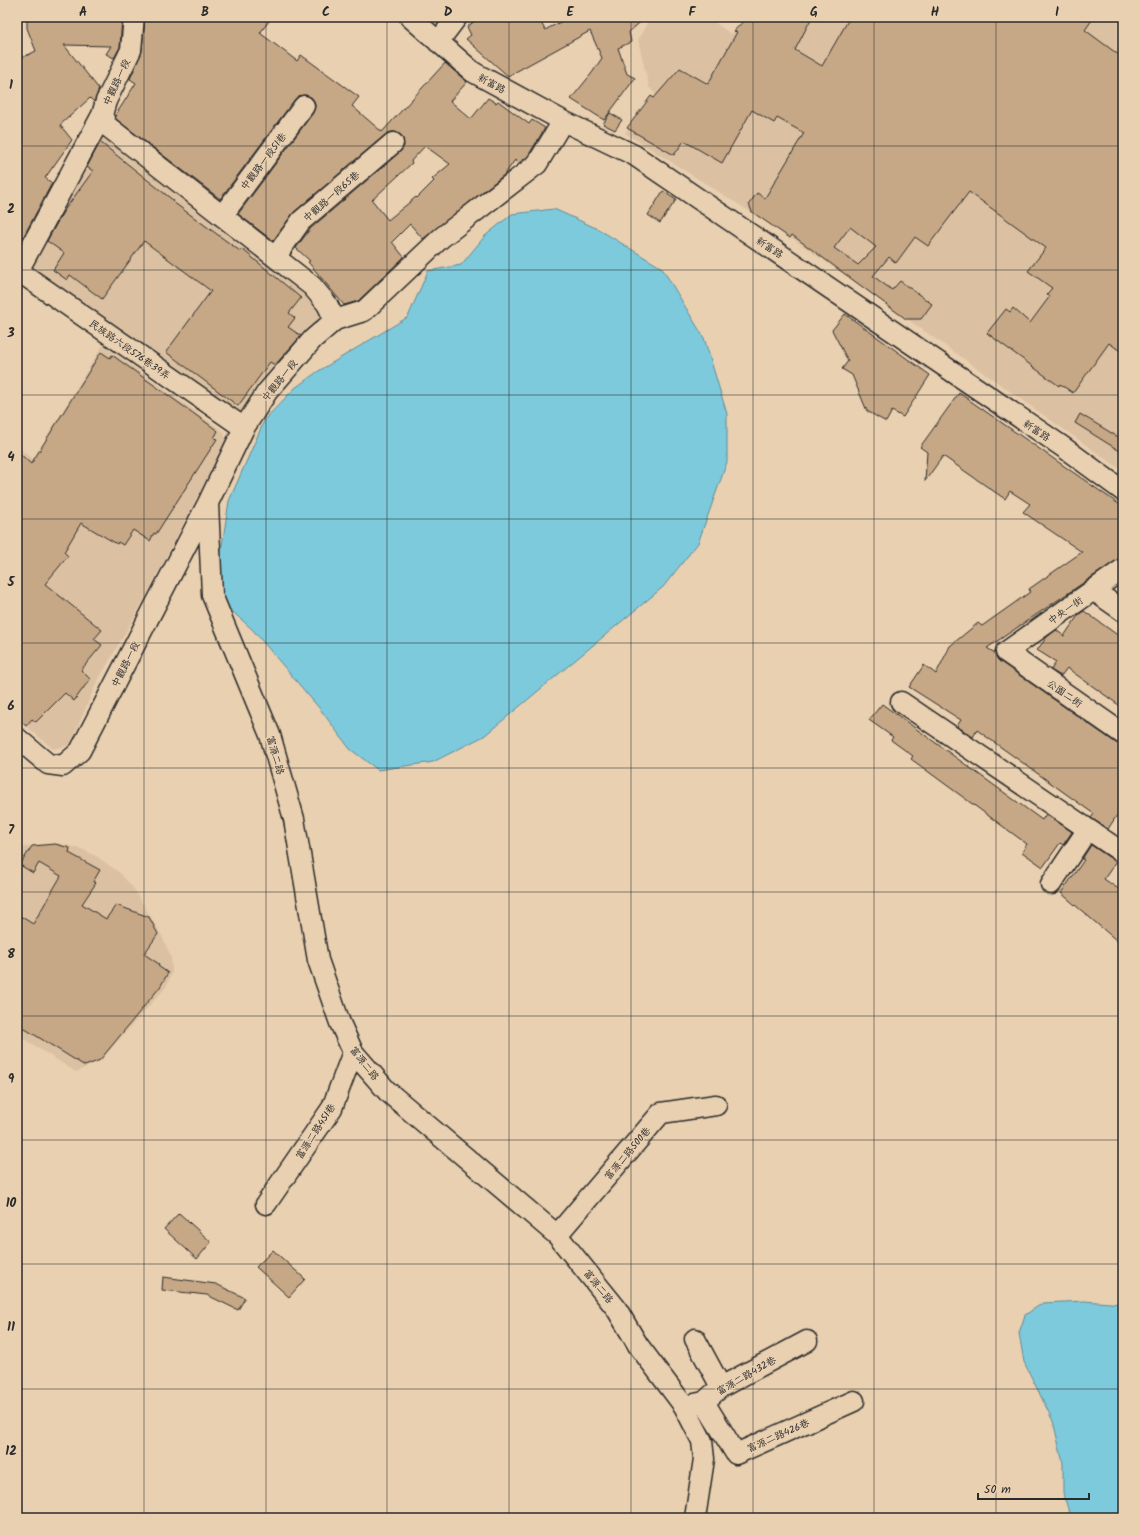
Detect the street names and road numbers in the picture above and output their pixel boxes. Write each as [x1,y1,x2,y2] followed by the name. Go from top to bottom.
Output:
[99,56,135,108] street label: 中觀路一段
[475,70,509,98] street label: 新富路
[237,129,291,194] street label: 中觀路一段51巷
[300,167,364,226] street label: 中觀路一段65巷
[753,233,786,263] street label: 新富路
[85,316,173,384] street label: 民族路六段576巷39弄
[258,356,302,405] street label: 中觀路一段
[1020,416,1053,446] street label: 新富路
[1045,593,1087,629] street label: 中央一街
[107,639,144,690] street label: 中觀路一段
[1043,676,1085,712] street label: 公園二街
[262,734,288,777] street label: 富源二路
[346,1043,383,1084] street label: 富源二路
[292,1100,341,1163] street label: 富源二路451巷
[601,1123,656,1184] street label: 富源二路500巷
[579,1266,617,1307] street label: 富源二路
[713,1352,780,1400] street label: 富源二路432巷
[745,1415,813,1457] street label: 富源二路426巷

